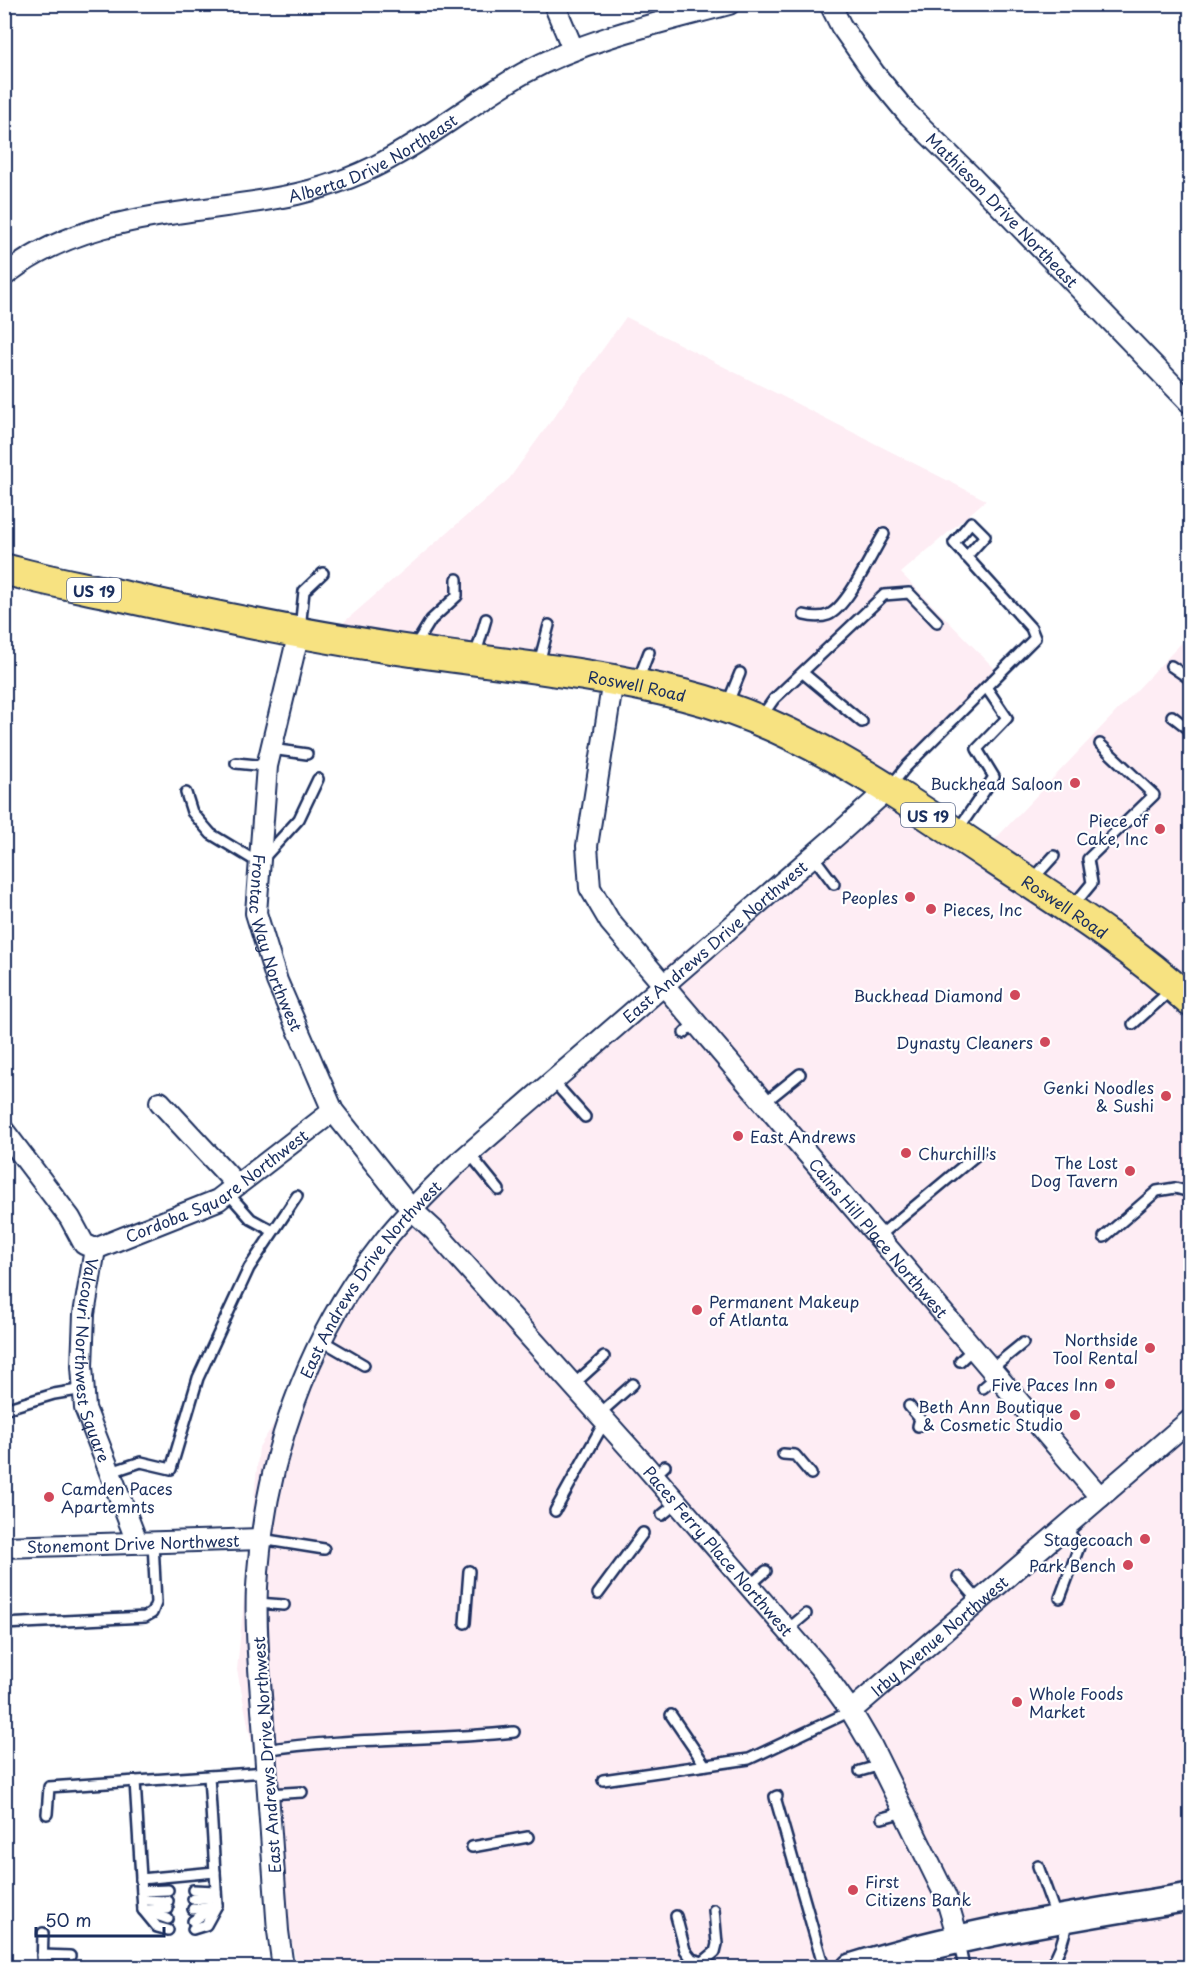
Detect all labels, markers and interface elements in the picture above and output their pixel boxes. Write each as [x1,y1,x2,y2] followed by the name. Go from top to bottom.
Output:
[286,107,462,208] street label: Alberta Drive Northeast
[921,127,1084,293] street label: Mathieson Drive Northeast
[67,578,121,602] road number: US 19
[586,664,689,707] street label: Roswell Road
[930,771,1063,795] place label: Buckhead Saloon
[1068,776,1082,790] marker: Buckhead Saloon
[901,803,955,827] road number: US 19
[1076,808,1150,850] place label: Piece of Cake, Inc
[1153,822,1167,836] marker: Piece of Cake, Inc
[244,853,309,1035] street label: Frontac Way Northwest
[617,854,812,1028] street label: East Andrews Drive Northwest
[1017,869,1113,944] street label: Roswell Road
[841,885,898,909] place label: Peoples
[903,890,917,904] marker: Peoples
[943,897,1022,921] place label: Pieces, Inc
[924,902,938,916] marker: Pieces, Inc
[853,983,1003,1007] place label: Buckhead Diamond
[1008,988,1022,1002] marker: Buckhead Diamond
[896,1030,1033,1054] place label: Dynasty Cleaners
[1038,1035,1052,1049] marker: Dynasty Cleaners
[1043,1075,1154,1117] place label: Genki Noodles & Sushi
[1159,1089,1173,1103] marker: Genki Noodles & Sushi
[122,1123,313,1248] street label: Cordoba Square Northwest
[750,1124,856,1148] place label: East Andrews
[731,1129,745,1143] marker: East Andrews
[918,1141,996,1165] place label: Churchill's
[899,1146,913,1160] marker: Churchill's
[1030,1150,1118,1192] place label: The Lost Dog Tavern
[804,1152,954,1323] street label: Cains Hill Place Northwest
[1123,1164,1137,1178] marker: The Lost Dog Tavern
[293,1174,446,1382] street label: East Andrews Drive Northwest
[70,1256,117,1465] street label: Valcouri Northwest Square
[709,1289,859,1331] place label: Permanent Makeup of Atlanta
[690,1303,704,1317] marker: Permanent Makeup of Atlanta
[1053,1327,1138,1369] place label: Northside Tool Rental
[1143,1341,1157,1355] marker: Northside Tool Rental
[991,1372,1098,1396] place label: Five Paces Inn
[1103,1377,1117,1391] marker: Five Paces Inn
[918,1394,1063,1436] place label: Beth Ann Boutique & Cosmetic Studio
[1068,1408,1082,1422] marker: Beth Ann Boutique & Cosmetic Studio
[638,1460,799,1641] street label: Paces Ferry Place Northwest
[61,1476,172,1518] place label: Camden Paces Apartemnts
[42,1490,56,1504] marker: Camden Paces Apartemnts
[1043,1527,1133,1551] place label: Stagecoach
[26,1528,240,1558] street label: Stonemont Drive Northwest
[1138,1532,1152,1546] marker: Stagecoach
[1029,1553,1116,1577] place label: Park Bench
[1121,1558,1135,1572] marker: Park Bench
[865,1570,1013,1701] street label: Irby Avenue Northwest
[246,1636,286,1874] street label: East Andrews Drive Northwest
[1029,1681,1123,1723] place label: Whole Foods Market
[1010,1695,1024,1709] marker: Whole Foods Market
[865,1869,971,1911] place label: First Citizens Bank
[846,1883,860,1897] marker: First Citizens Bank
[36,1900,164,1938] scale bar
[45,1906,92,1933] text: 50 m

